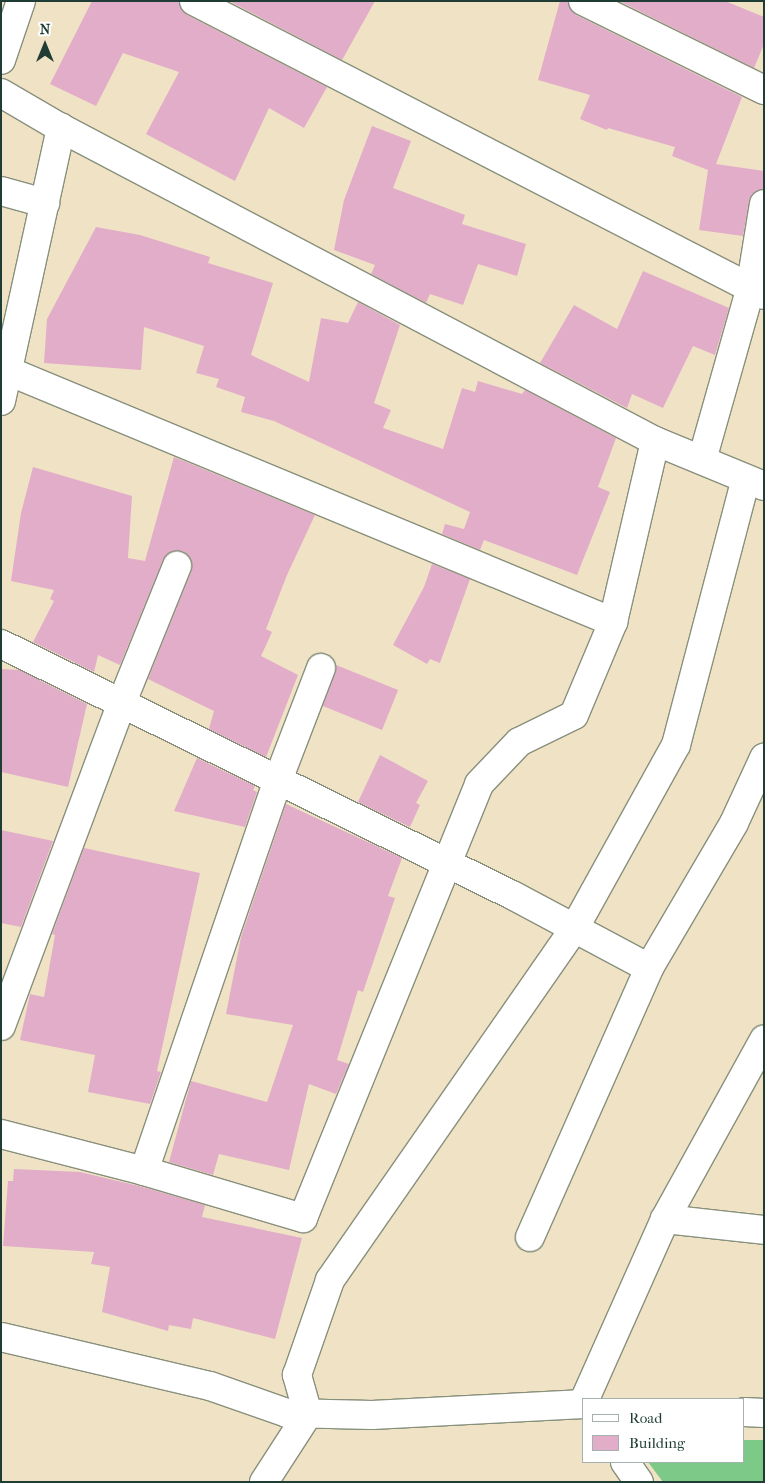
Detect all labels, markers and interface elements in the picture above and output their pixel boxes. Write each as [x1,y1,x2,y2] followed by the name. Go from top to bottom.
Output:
[20,20,70,70] north arrow
[40,21,50,38] text: N
[582,1398,745,1463] legend
[629,1409,662,1427] text: Road
[629,1434,685,1452] text: Building

